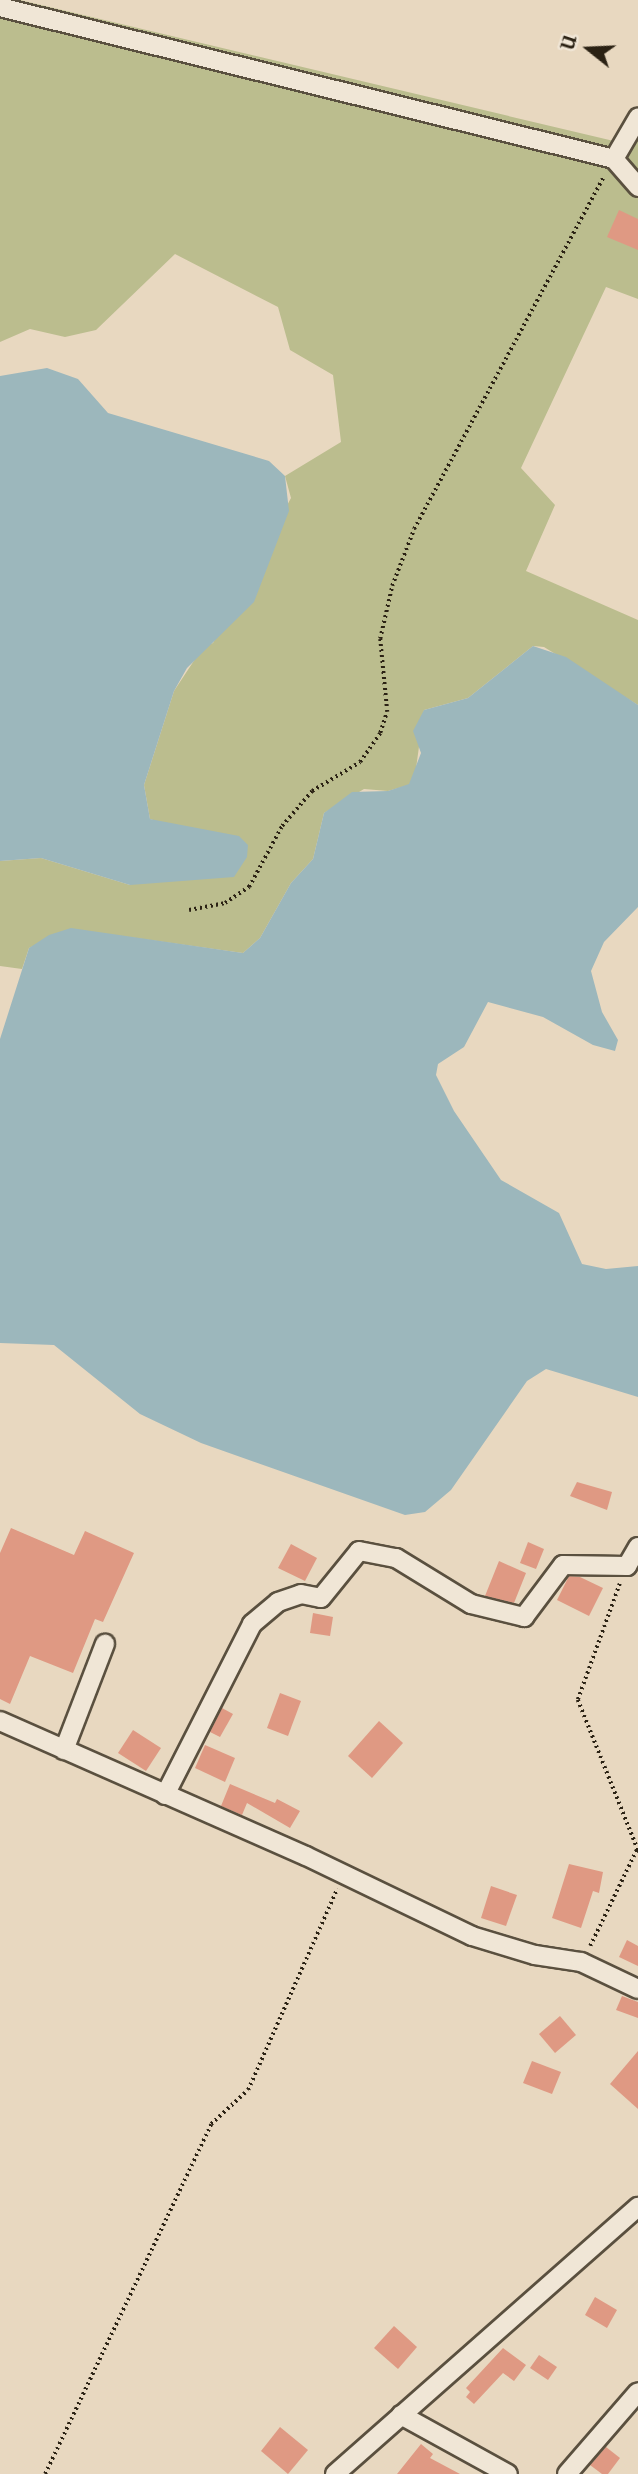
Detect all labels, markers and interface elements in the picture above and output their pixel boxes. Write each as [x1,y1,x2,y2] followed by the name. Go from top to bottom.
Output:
[554,14,624,84] north arrow
[556,32,582,53] text: U

